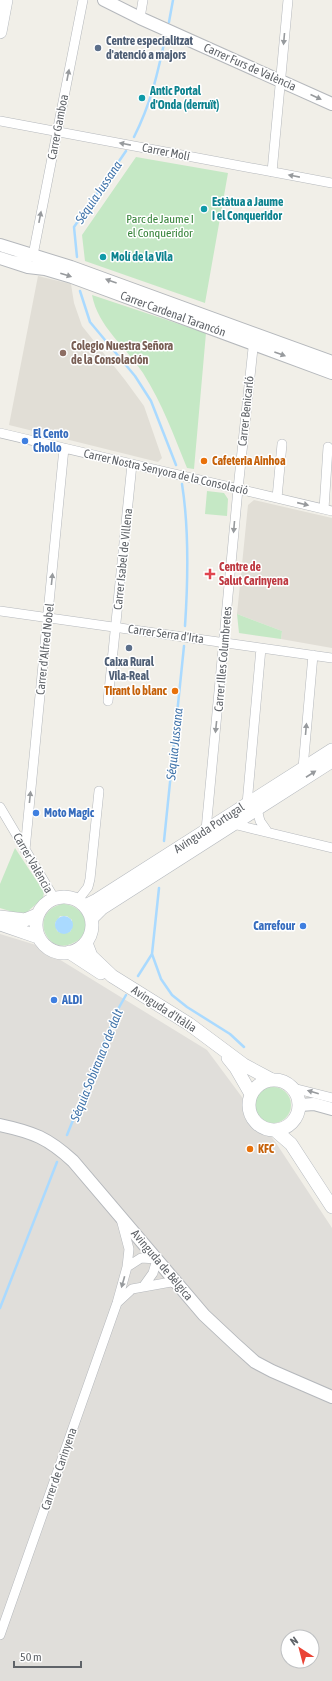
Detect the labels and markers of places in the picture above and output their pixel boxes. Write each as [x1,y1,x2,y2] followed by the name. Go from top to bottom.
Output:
[106,34,194,62] place label: Centre especialitzat d'atenció a majors
[93,43,103,53] marker: Centre especialitzat d'atenció a majors
[149,84,220,112] place label: Antic Portal d'Onda (derruït)
[137,93,147,103] marker: Antic Portal d'Onda (derruït)
[212,195,284,223] place label: Estàtua a Jaume I el Conqueridor
[199,204,209,214] marker: Estàtua a Jaume I el Conqueridor
[111,250,173,264] place label: Molí de la Vila
[98,252,108,262] marker: Molí de la Vila
[71,339,174,367] place label: Colegio Nuestra Señora de la Consolación
[58,348,68,358] marker: Colegio Nuestra Señora de la Consolación
[33,427,69,455] place label: El Cento Chollo
[20,436,30,446] marker: El Cento Chollo
[212,454,286,468] place label: Cafeteria Ainhoa
[199,456,209,466] marker: Cafeteria Ainhoa
[219,560,289,588] place label: Centre de Salut Carinyena
[204,568,216,580] marker: Centre de Salut Carinyena
[124,643,134,653] marker: Caixa Rural Vila-Real
[104,655,155,683] place label: Caixa Rural Vila-Real
[104,684,168,698] place label: Tirant lo blanc
[170,686,180,696] marker: Tirant lo blanc
[44,806,95,820] place label: Moto Magic
[31,808,41,818] marker: Moto Magic
[253,919,295,933] place label: Carrefour
[298,921,308,931] marker: Carrefour
[61,993,82,1007] place label: ALDI
[49,995,59,1005] marker: ALDI
[258,1142,275,1156] place label: KFC
[245,1144,255,1154] marker: KFC

